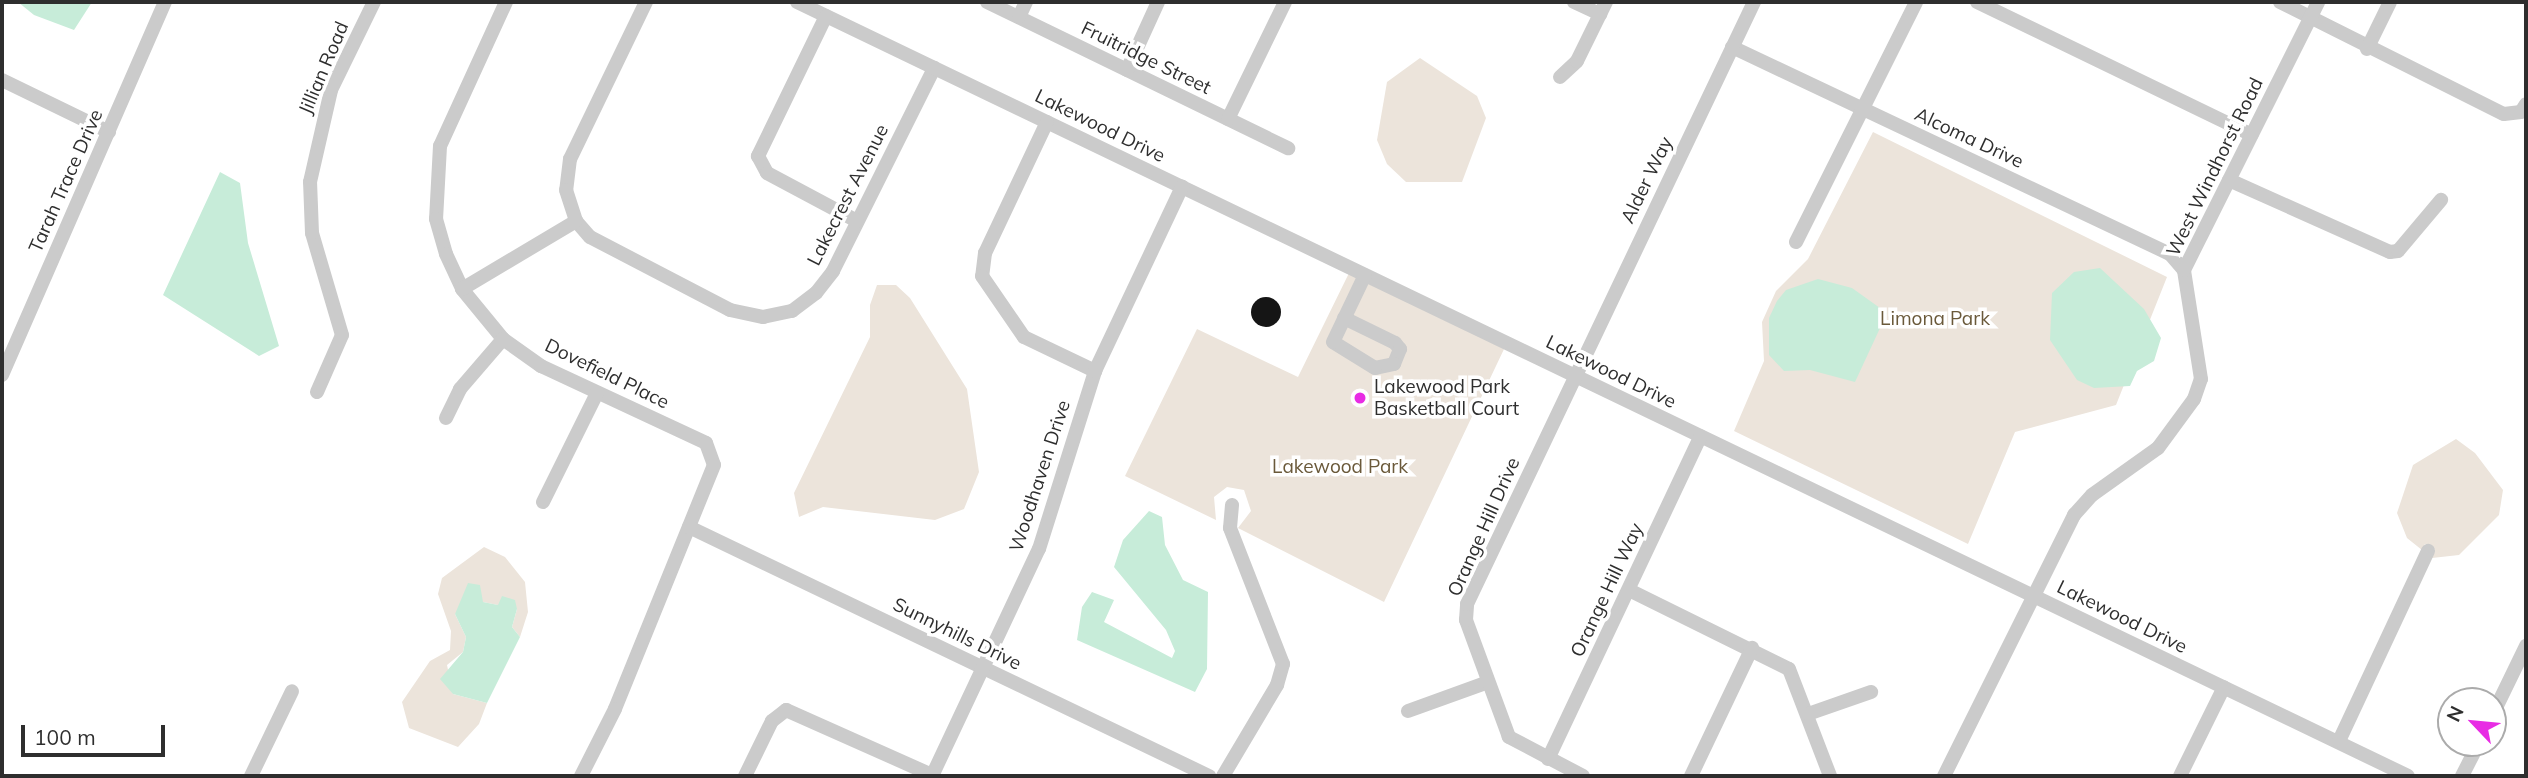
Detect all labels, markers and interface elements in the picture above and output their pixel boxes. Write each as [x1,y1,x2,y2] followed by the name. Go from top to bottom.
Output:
[1077,17,1215,99] street label: Fruitridge Street
[294,18,354,118] street label: Jillian Road
[2162,74,2268,260] street label: West Windhorst Road
[1031,85,1169,167] street label: Lakewood Drive
[1911,103,2027,173] street label: Alcoma Drive
[24,106,108,256] street label: Tarah Trace Drive
[803,121,893,269] street label: Lakecrest Avenue
[1616,133,1678,227] street label: Alder Way
[1880,308,1990,330] park label: Limona Park
[1542,331,1680,413] street label: Lakewood Drive
[541,334,673,414] street label: Dovefield Place
[1374,376,1519,420] place label: Lakewood Park Basketball Court
[1352,390,1368,406] marker: Lakewood Park Basketball Court
[1005,397,1075,555] street label: Woodhaven Drive
[1443,454,1525,600] street label: Orange Hill Drive
[1272,456,1408,478] park label: Lakewood Park
[1566,519,1648,661] street label: Orange Hill Way
[2053,576,2191,658] street label: Lakewood Drive
[889,593,1025,675] street label: Sunnyhills Drive
[2437,687,2507,757] north arrow
[2441,702,2469,725] text: N
[24,712,168,756] scale bar
[34,724,96,750] text: 100 m

